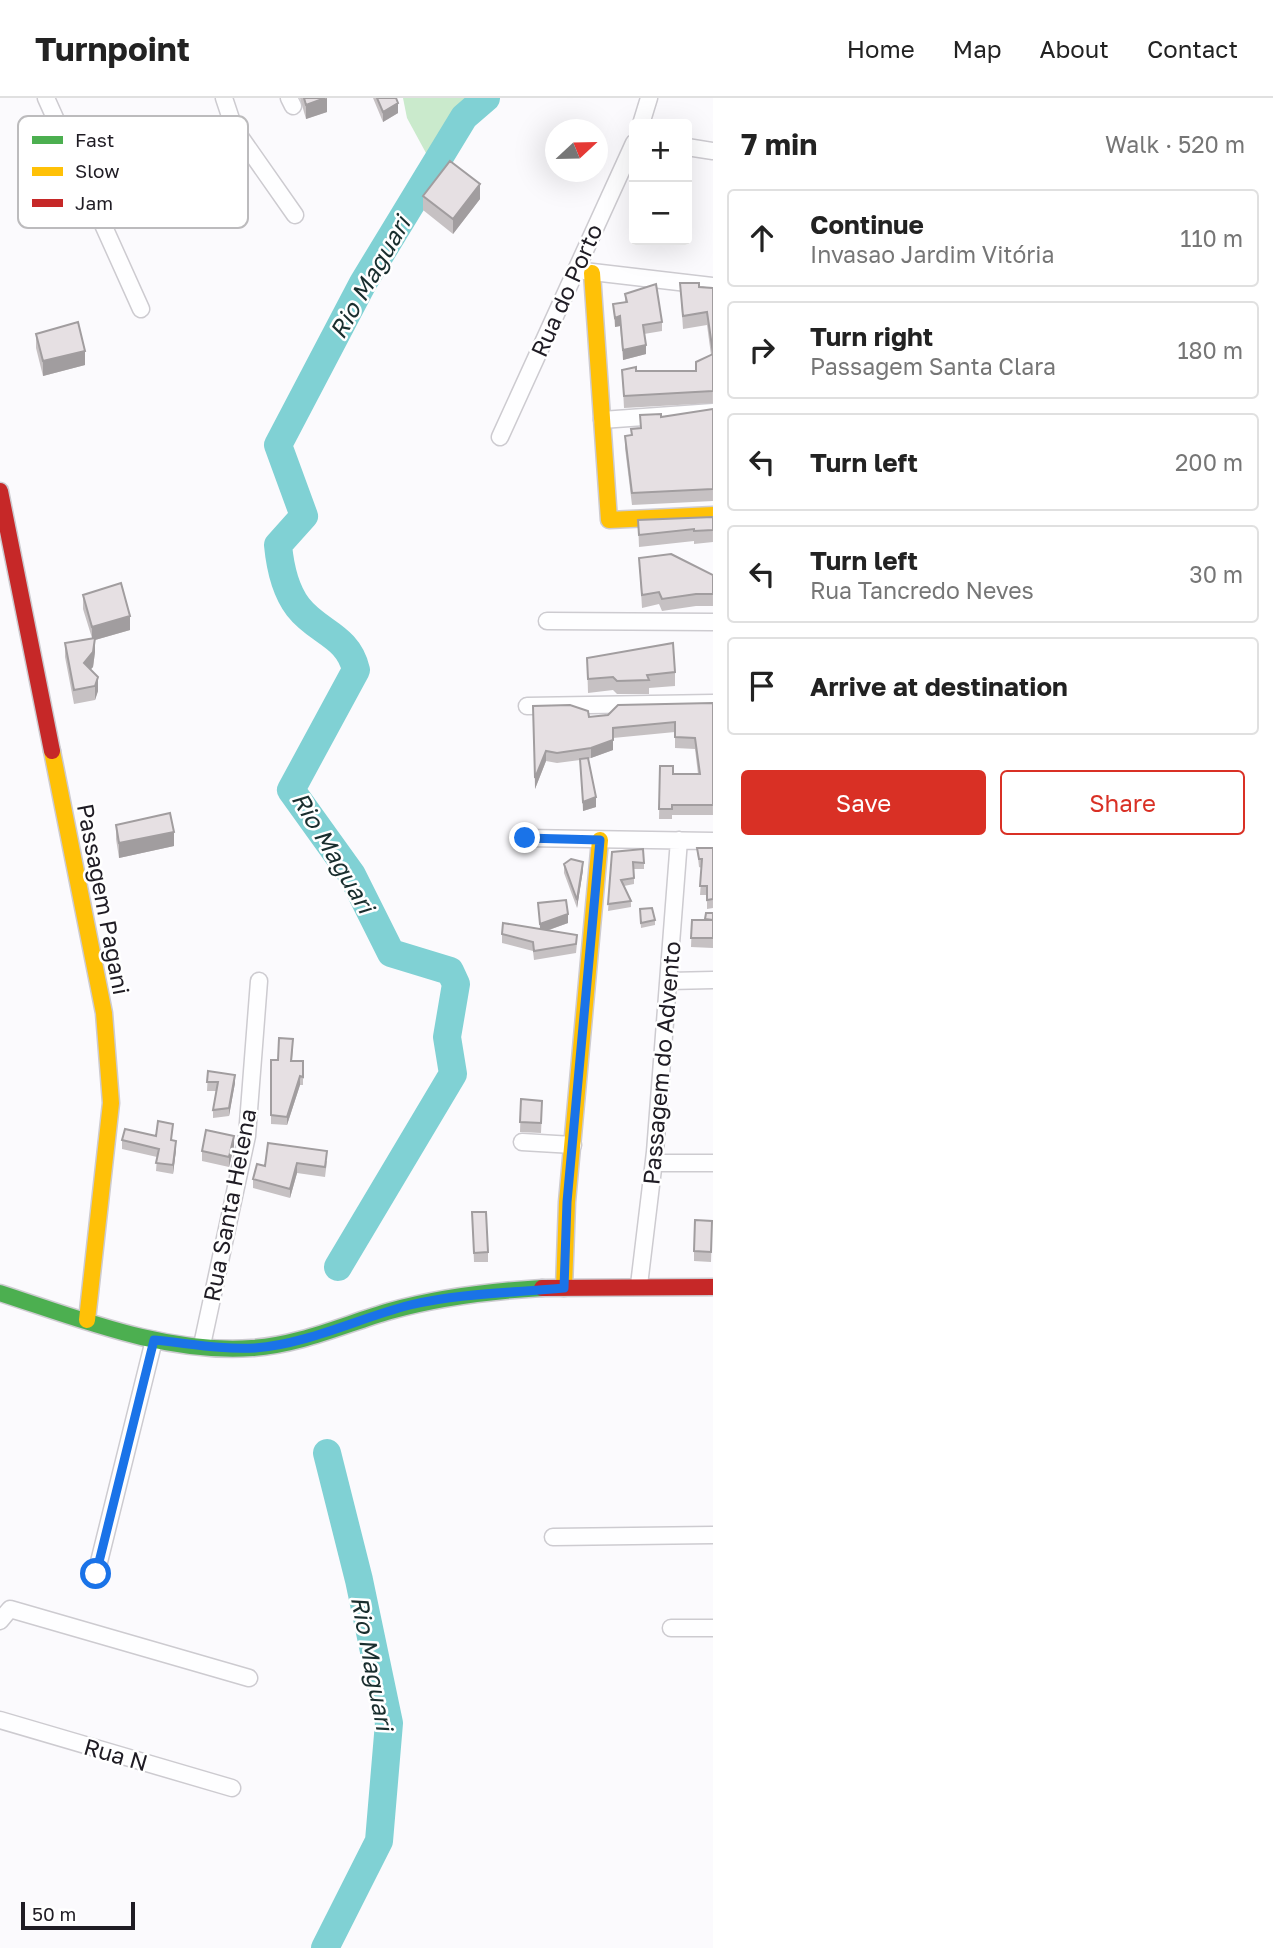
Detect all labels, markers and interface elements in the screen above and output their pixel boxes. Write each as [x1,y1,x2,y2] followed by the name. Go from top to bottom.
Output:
[35,29,190,68] text: Turnpoint
[847,34,915,63] text: Home
[953,34,1002,63] text: Map
[1040,34,1109,63] text: About
[1147,34,1238,63] text: Contact
[18,116,248,228] legend
[545,119,608,182] north arrow
[629,119,692,245] map controls
[629,119,692,182] button: +
[741,126,817,162] text: 7 min
[75,128,114,151] text: Fast
[1105,130,1245,158] text: Walk · 520 m
[75,159,120,182] text: Slow
[629,182,692,245] button: −
[75,191,113,214] text: Jam
[322,209,418,344] water label: Rio Maguari
[810,209,924,240] text: Continue
[524,219,608,361] street label: Rua do Porto
[743,219,781,257] icon: ahead
[1180,224,1243,252] text: 110 m
[810,240,1054,268] text: Invasao Jardim Vitória
[810,321,933,352] text: Turn right
[743,331,781,369] icon: right
[1177,336,1243,364] text: 180 m
[810,352,1056,380] text: Passagem Santa Clara
[743,443,781,481] icon: left
[810,447,918,478] text: Turn left
[1175,448,1243,476] text: 200 m
[810,545,918,576] text: Turn left
[743,555,781,593] icon: left
[1189,560,1243,588] text: 30 m
[810,576,1034,604] text: Rua Tancredo Neves
[743,667,781,705] icon: arrive
[810,671,1068,702] text: Arrive at destination
[741,770,986,835] button: Save
[1000,770,1245,835] button: Share
[286,786,383,920] water label: Rio Maguari
[72,801,136,997] street label: Passagem Pagani
[509,822,540,853] route end
[636,940,686,1186] street label: Passagem do Advento
[197,1106,261,1304] street label: Rua Santa Helena
[80,1558,111,1589] route start
[345,1593,401,1735] water label: Rio Maguari
[81,1732,151,1776] street label: Rua N
[21,1899,135,1931] scale bar
[32,1902,76,1925] text: 50 m

